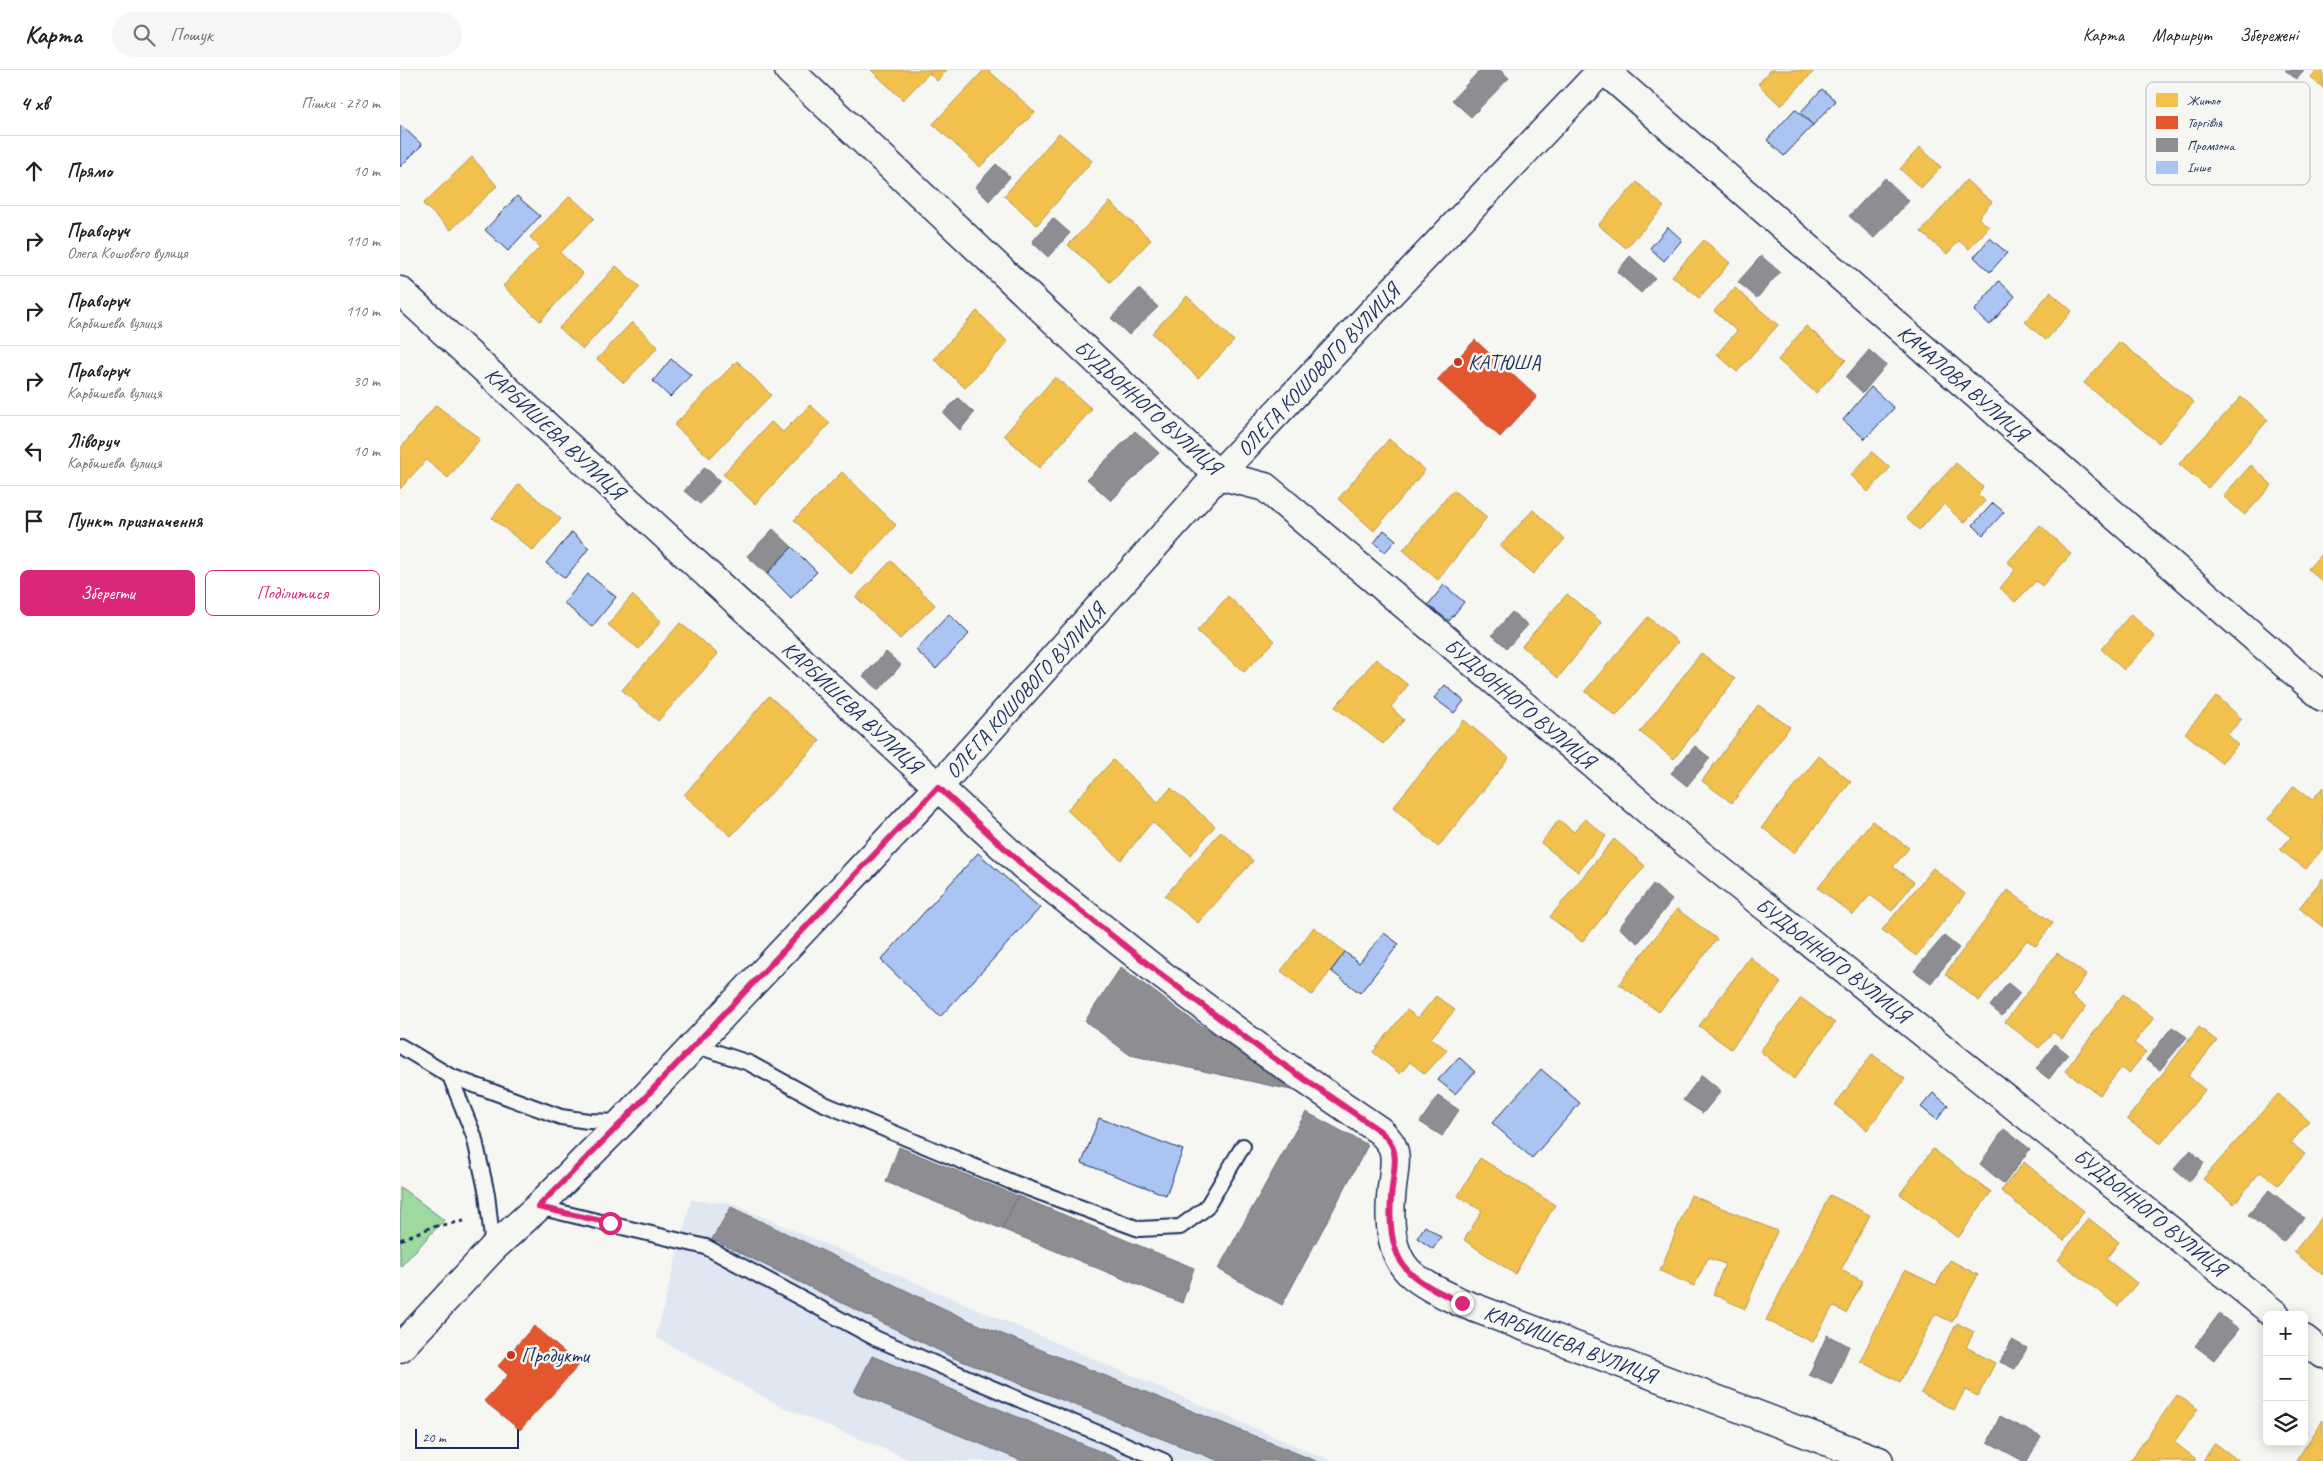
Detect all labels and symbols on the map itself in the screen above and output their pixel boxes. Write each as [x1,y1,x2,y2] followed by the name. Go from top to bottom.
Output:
[2146,82,2310,185] legend
[2187,92,2222,109] text: Житло
[2187,114,2223,131] text: Торгівля
[2187,137,2235,154] text: Промзона
[2187,159,2212,176] text: Інше
[1231,276,1407,462] street label: ОЛЕГА КОШОВОГО ВУЛИЦЯ
[1893,319,2036,449] street label: КАЧАЛОВА ВУЛИЦЯ
[1069,334,1229,482] street label: БУДЬОННОГО ВУЛИЦЯ
[1468,349,1541,375] place label: КАТЮША
[1452,356,1464,368] marker: КАТЮША
[480,362,633,507] street label: КАРБИШЕВА ВУЛИЦЯ
[940,596,1113,784] street label: ОЛЕГА КОШОВОГО ВУЛИЦЯ
[1440,633,1603,776] street label: БУДЬОННОГО ВУЛИЦЯ
[777,636,930,781] street label: КАРБИШЕВА ВУЛИЦЯ
[1751,892,1918,1030] street label: БУДЬОННОГО ВУЛИЦЯ
[2069,1143,2234,1284] street label: БУДЬОННОГО ВУЛИЦЯ
[599,1212,622,1235] route start
[1451,1292,1474,1315] route end
[1481,1299,1663,1390] street label: КАРБИШЕВА ВУЛИЦЯ
[521,1342,591,1368] place label: Продукти
[505,1349,517,1361] marker: Продукти
[415,1426,519,1449] scale bar

